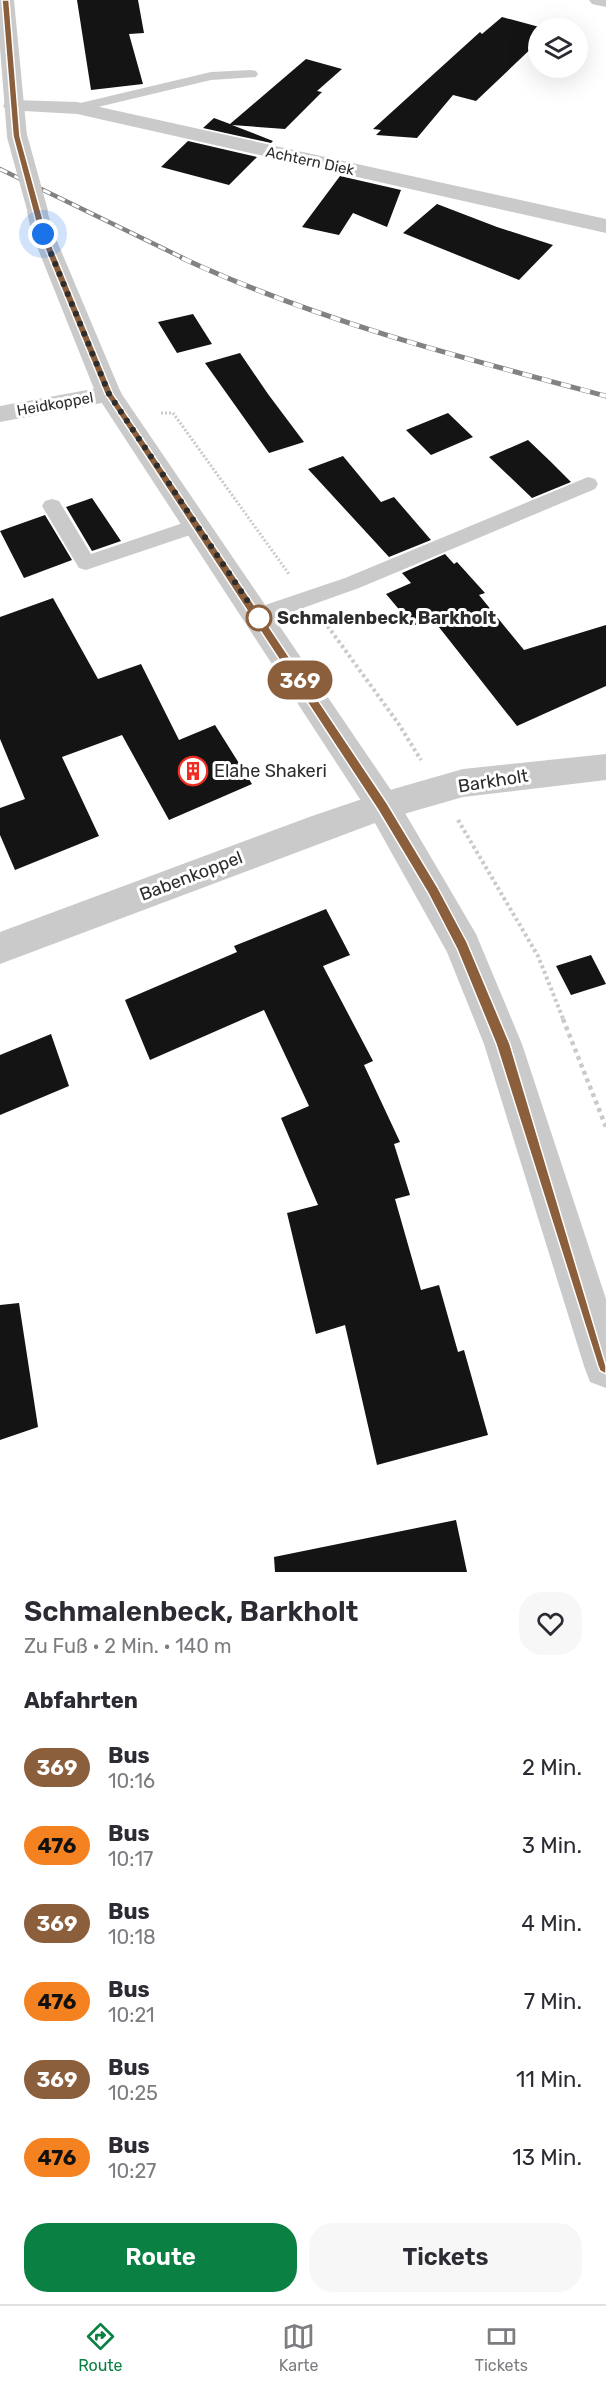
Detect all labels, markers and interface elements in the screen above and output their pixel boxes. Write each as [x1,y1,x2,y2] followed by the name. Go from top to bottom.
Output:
[528,18,588,78] map controls
[528,18,588,78] button: layers
[264,143,356,179] street label: Achtern Diek
[28,219,58,249] your location
[15,388,95,420] street label: Heidkoppel
[246,605,272,631] marker: Schmalenbeck, Barkholt
[277,607,496,629] place label: Schmalenbeck, Barkholt
[266,660,334,700] line badge: 369
[280,668,320,693] text: 369
[177,755,209,787] building icon: Elahe Shakeri
[214,760,327,782] place label: Elahe Shakeri
[456,765,530,797] street label: Barkholt
[136,846,246,906] street label: Babenkoppel
[519,1592,582,1655] button: heart
[24,1595,358,1628] text: Schmalenbeck, Barkholt
[24,1634,232,1658] text: Zu Fuß · 2 Min. · 140 m
[24,1687,138,1714] text: Abfahrten
[108,1742,150,1769] text: Bus
[522,1754,582,1781] text: 2 Min.
[37,1755,77,1780] text: 369
[108,1769,155,1793] text: 10:16
[108,1820,150,1847] text: Bus
[522,1832,582,1859] text: 3 Min.
[38,1833,77,1858] text: 476
[108,1847,153,1871] text: 10:17
[108,1898,150,1925] text: Bus
[521,1910,582,1937] text: 4 Min.
[37,1911,77,1936] text: 369
[108,1925,156,1949] text: 10:18
[108,1976,150,2003] text: Bus
[524,1988,582,2015] text: 7 Min.
[38,1989,77,2014] text: 476
[108,2003,155,2027] text: 10:21
[108,2054,150,2081] text: Bus
[516,2066,582,2093] text: 11 Min.
[37,2067,77,2092] text: 369
[108,2081,158,2105] text: 10:25
[108,2132,150,2159] text: Bus
[512,2144,582,2171] text: 13 Min.
[38,2145,77,2170] text: 476
[108,2159,156,2183] text: 10:27
[24,2223,297,2292] button: Route
[309,2223,582,2292] button: Tickets
[78,2320,123,2375] tab: Route
[279,2320,318,2375] tab: Karte
[475,2320,528,2375] tab: Tickets

